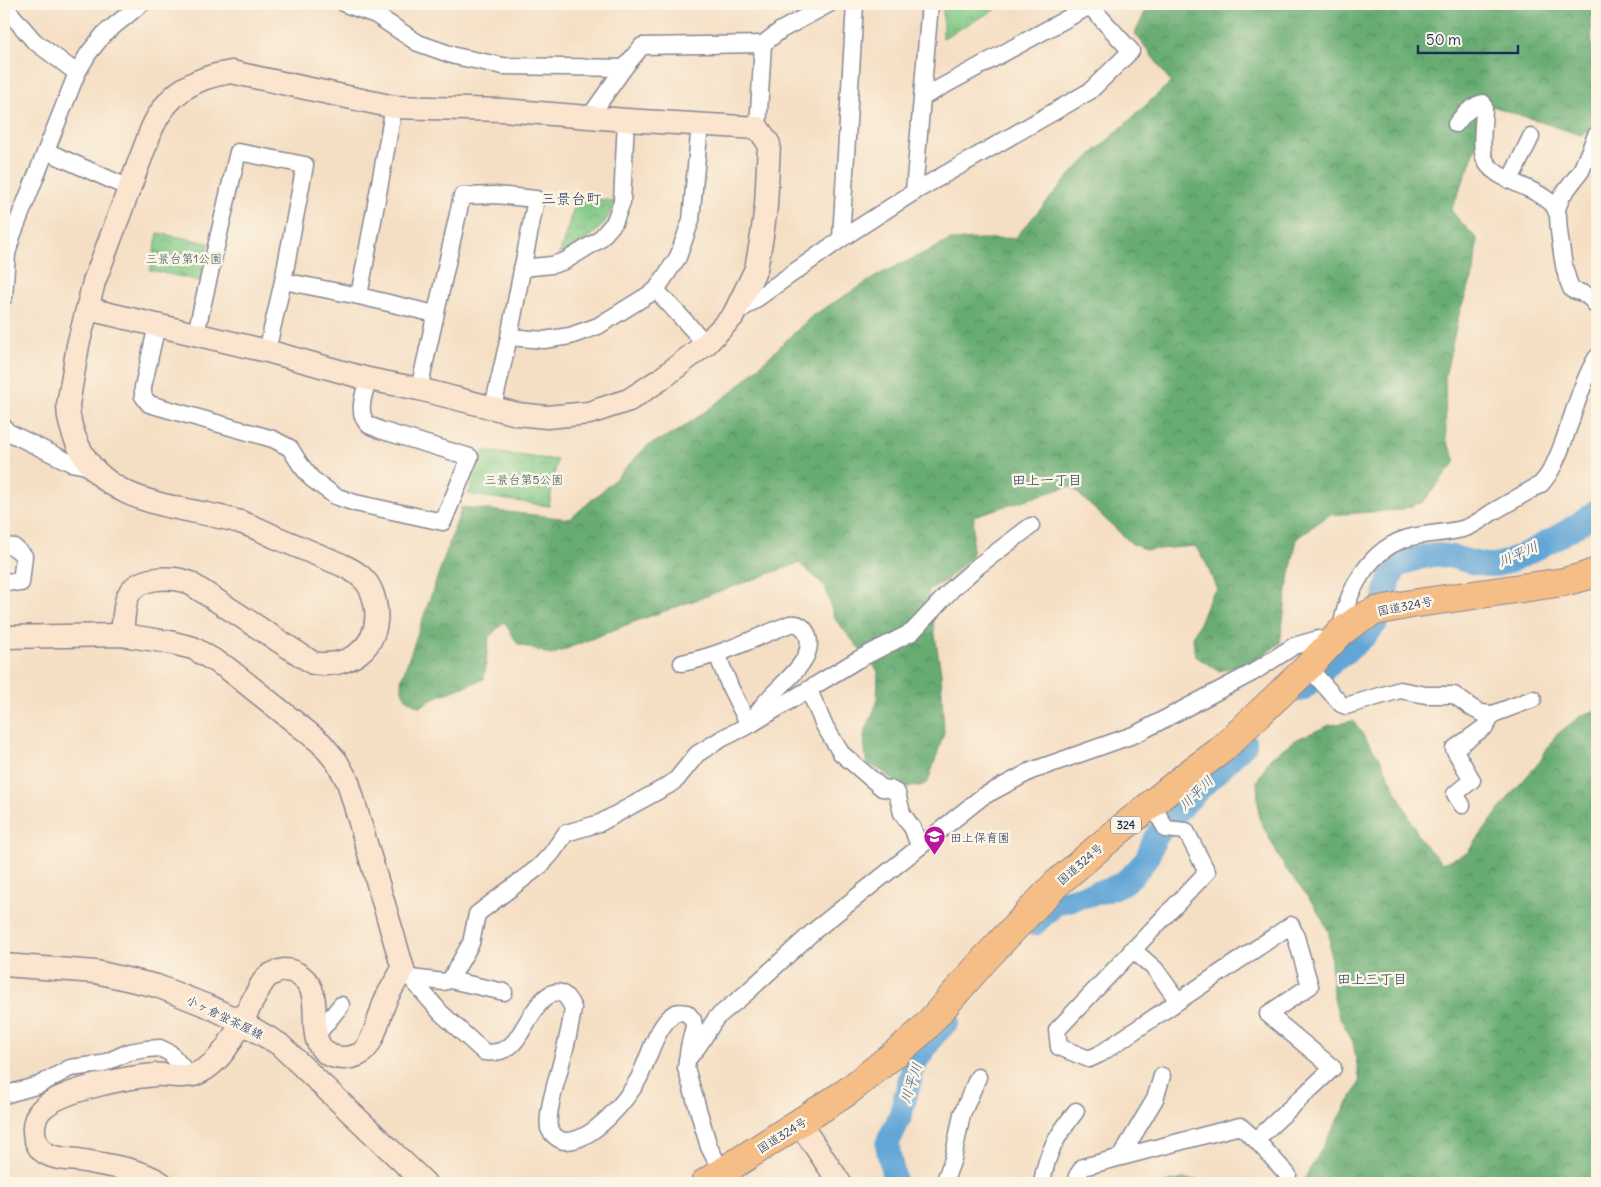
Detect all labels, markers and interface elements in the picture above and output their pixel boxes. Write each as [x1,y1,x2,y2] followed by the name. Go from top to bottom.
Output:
[1418,22,1518,54] scale bar
[1426,30,1461,49] text: 50 m
[541,189,602,208] district label: 三景台町
[146,251,222,266] park label: 三景台第1公園
[1012,471,1082,489] district label: 田上一丁目
[485,472,563,487] park label: 三景台第5公園
[1495,537,1541,571] water label: 川平川
[1376,593,1434,619] street label: 国道324号
[1175,772,1217,814] water label: 川平川
[1111,816,1141,834] road number: 324
[922,825,946,856] school or university icon: 田上保育園
[950,830,1010,845] place label: 田上保育園
[1054,840,1106,888] street label: 国道324号
[1337,970,1407,988] district label: 田上三丁目
[184,992,266,1042] street label: 小ヶ倉蛍茶屋線
[896,1060,926,1106] water label: 川平川
[754,1114,810,1156] street label: 国道324号

